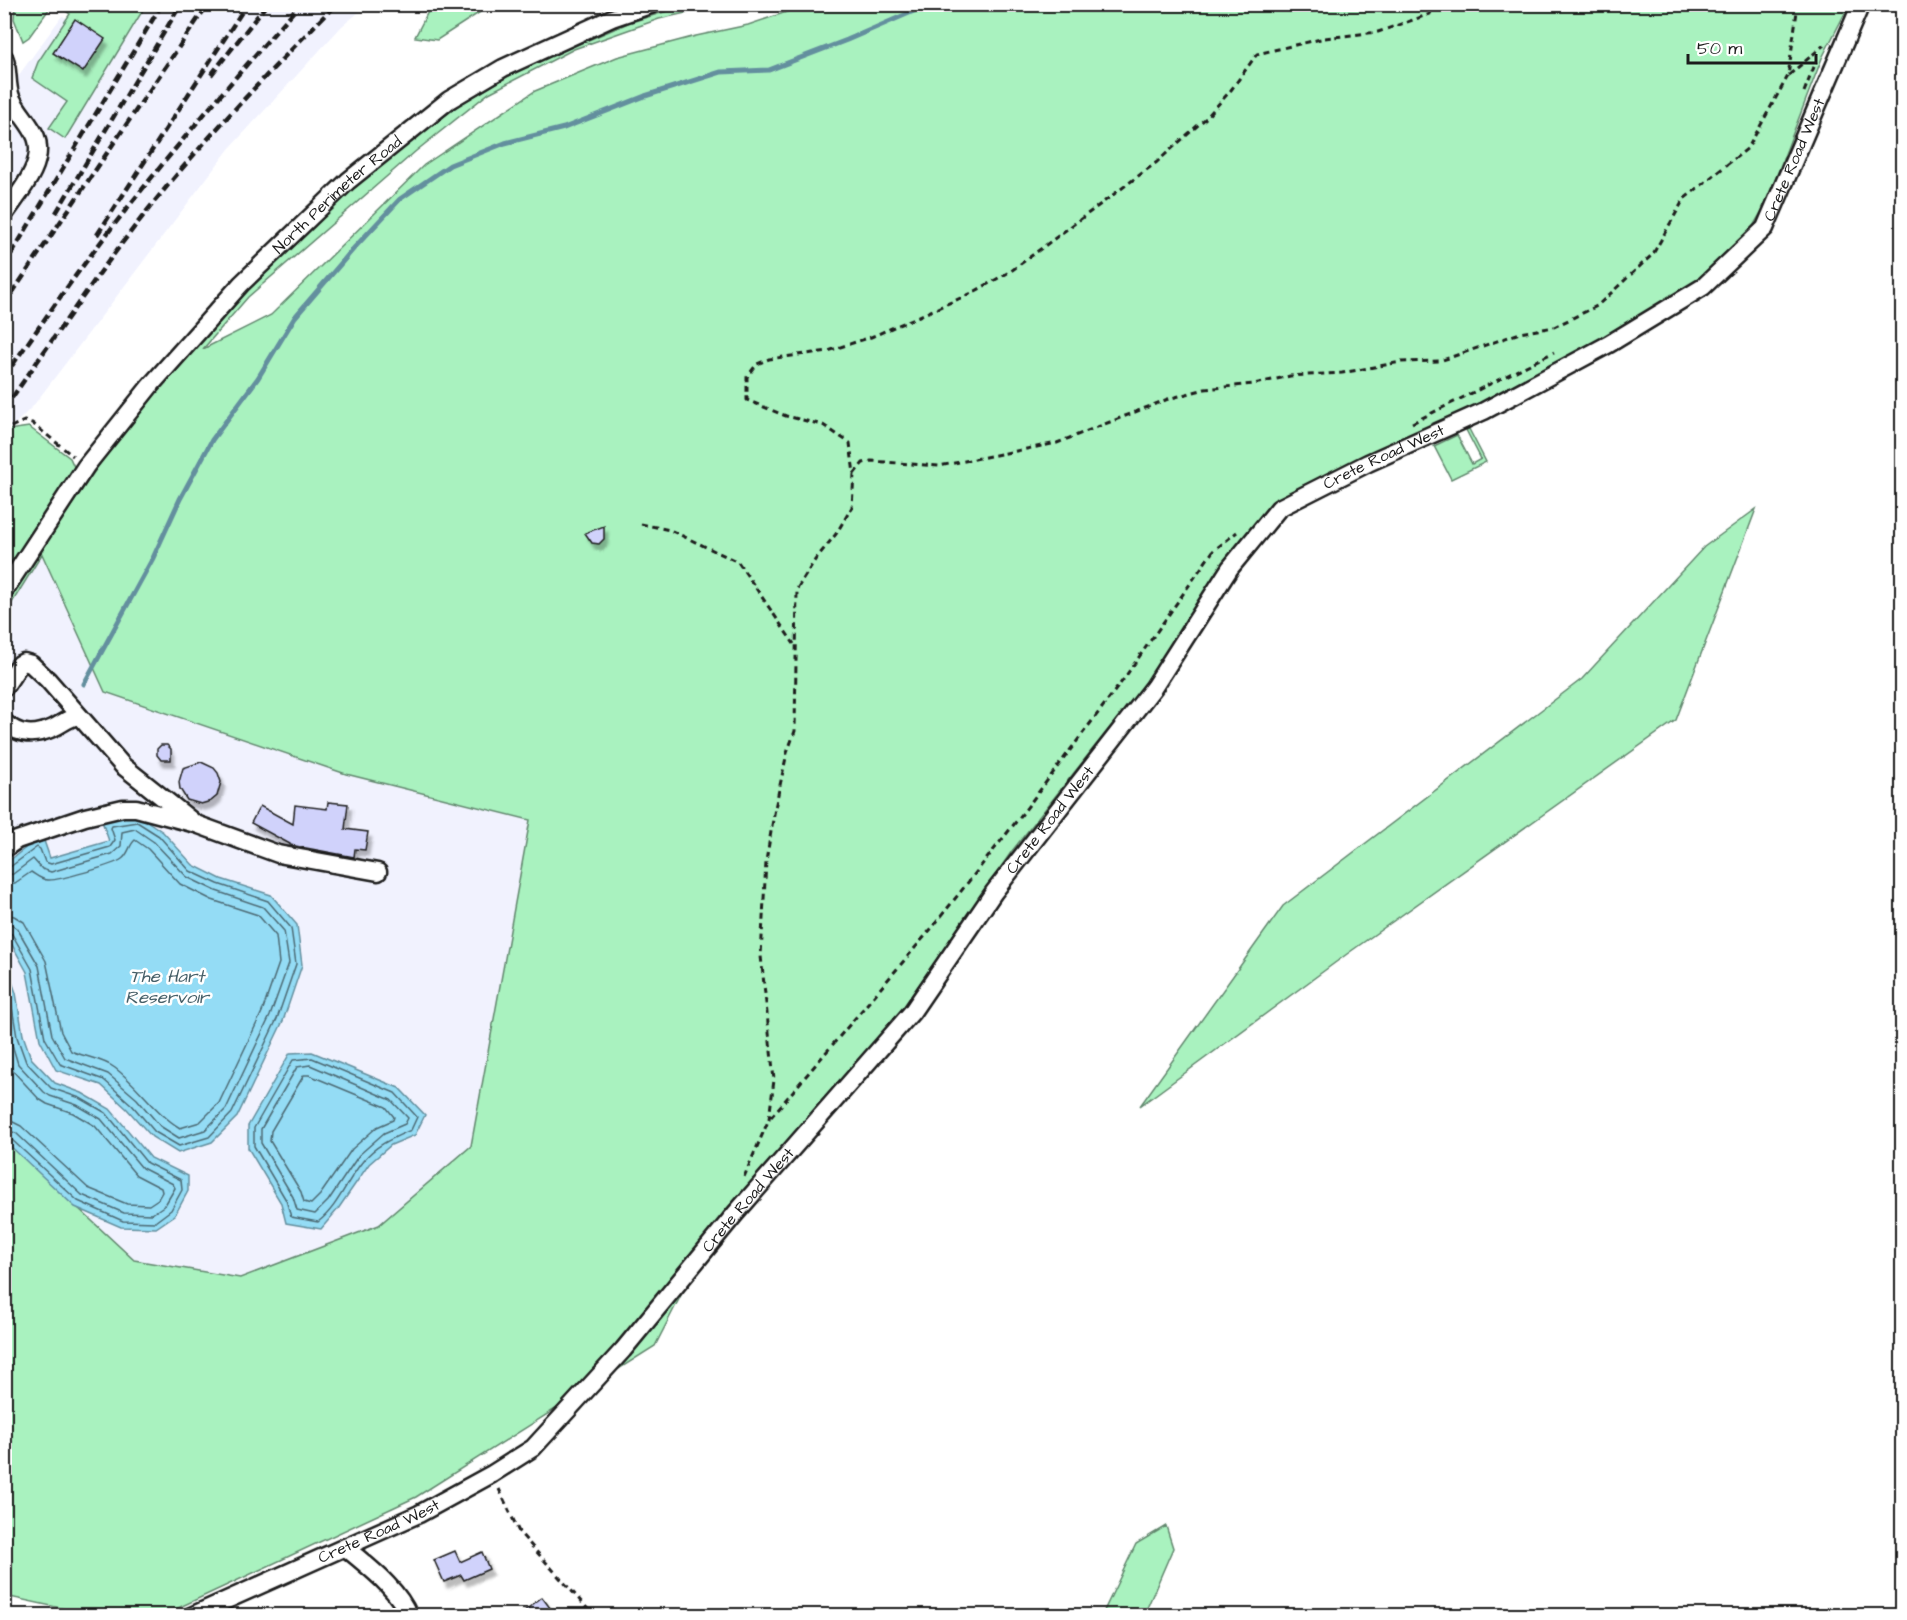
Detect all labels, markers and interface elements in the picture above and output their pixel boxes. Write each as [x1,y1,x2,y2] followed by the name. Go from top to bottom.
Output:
[1688,27,1816,65] scale bar
[1697,36,1742,61] text: 50 m
[1758,94,1831,225] street label: Crete Road West
[268,131,407,259] street label: North Perimeter Road
[1319,419,1448,495] street label: Crete Road West
[1001,761,1100,879] street label: Crete Road West
[125,964,211,1010] water label: The Hart Reservoir
[697,1142,800,1257] street label: Crete Road West
[314,1493,444,1569] street label: Crete Road West

